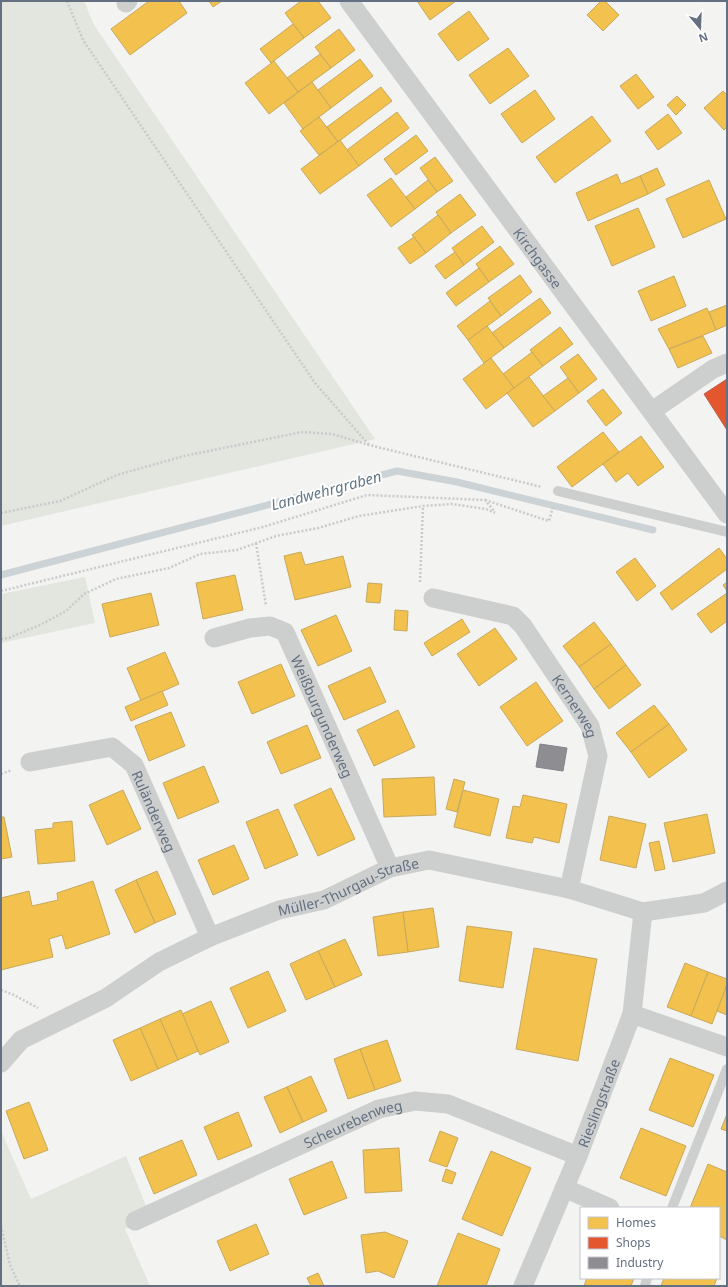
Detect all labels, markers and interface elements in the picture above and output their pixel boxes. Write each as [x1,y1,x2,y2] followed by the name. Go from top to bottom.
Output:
[680,8,720,48] north arrow
[697,29,710,46] text: N
[510,224,567,292] street label: Kirchgasse
[269,466,383,514] water label: Landwehrgraben
[287,652,358,781] street label: Weißburgunderweg
[548,670,602,740] street label: Kernerweg
[128,767,181,855] street label: Ruländerweg
[276,853,420,919] street label: Müller-Thurgau-Straße
[573,1056,624,1150] street label: Rieslingstraße
[300,1095,404,1152] street label: Scheurebenweg
[580,1207,720,1279] legend
[616,1214,656,1231] text: Homes
[616,1234,651,1251] text: Shops
[616,1254,664,1271] text: Industry

